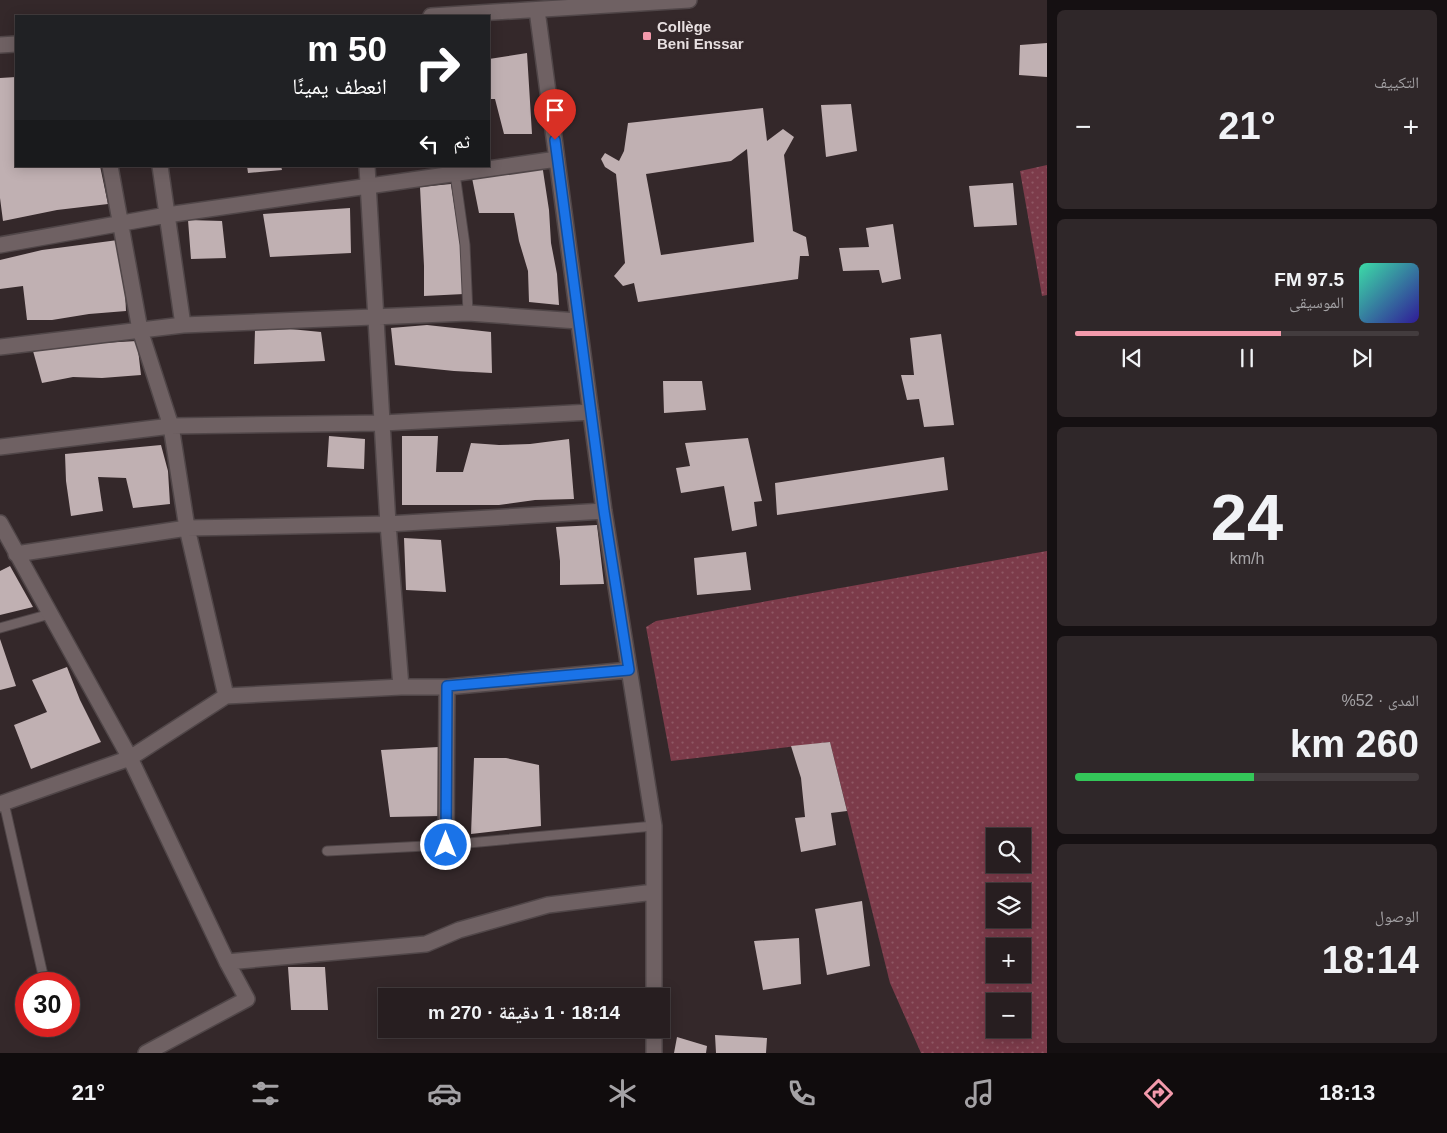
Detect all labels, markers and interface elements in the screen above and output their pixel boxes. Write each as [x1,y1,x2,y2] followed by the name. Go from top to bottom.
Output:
[657,18,744,52] place label: Collège Beni Enssar
[307,29,387,68] text: 50 m
[641,30,653,42] marker: Collège Beni Enssar
[405,35,470,100] icon: right
[292,74,387,99] text: انعطف يمينًا
[1374,74,1419,91] text: التكييف
[534,89,576,140] pin
[541,96,569,124] icon: arrive
[1218,105,1276,147] text: 21°
[1075,111,1091,142] text: −
[1403,111,1419,142] text: +
[415,130,443,158] icon: left
[453,131,470,152] text: ثم
[1274,269,1344,290] text: 97.5 FM
[1289,294,1344,311] text: الموسيقى
[1118,344,1146,372] icon: previous
[1233,344,1261,372] icon: pause
[1348,344,1376,372] icon: next
[1211,481,1283,554] text: 24
[1230,550,1264,567] text: km/h
[1341,692,1419,709] text: المدى · 52%
[1290,723,1419,765] text: 260 km
[419,818,471,870] position arrow
[986,828,1031,1038] map controls
[986,828,1031,873] button: search
[986,883,1031,928] button: layers
[1375,908,1419,925] text: الوصول
[986,938,1031,983] button: +
[1322,939,1419,981] text: 18:14
[15,972,80,1037] speed limit sign: 30
[986,993,1031,1038] button: −
[428,1002,620,1023] text: 18:14 · 1 دقيقة · 270 m
[248,1076,283,1111] icon: filters
[427,1076,462,1111] icon: car
[605,1076,640,1111] icon: climate
[784,1076,819,1111] icon: phone
[962,1076,997,1111] icon: music
[1141,1076,1176,1111] icon: directions
[72,1080,105,1105] text: 21°
[1319,1080,1375,1105] text: 18:13

